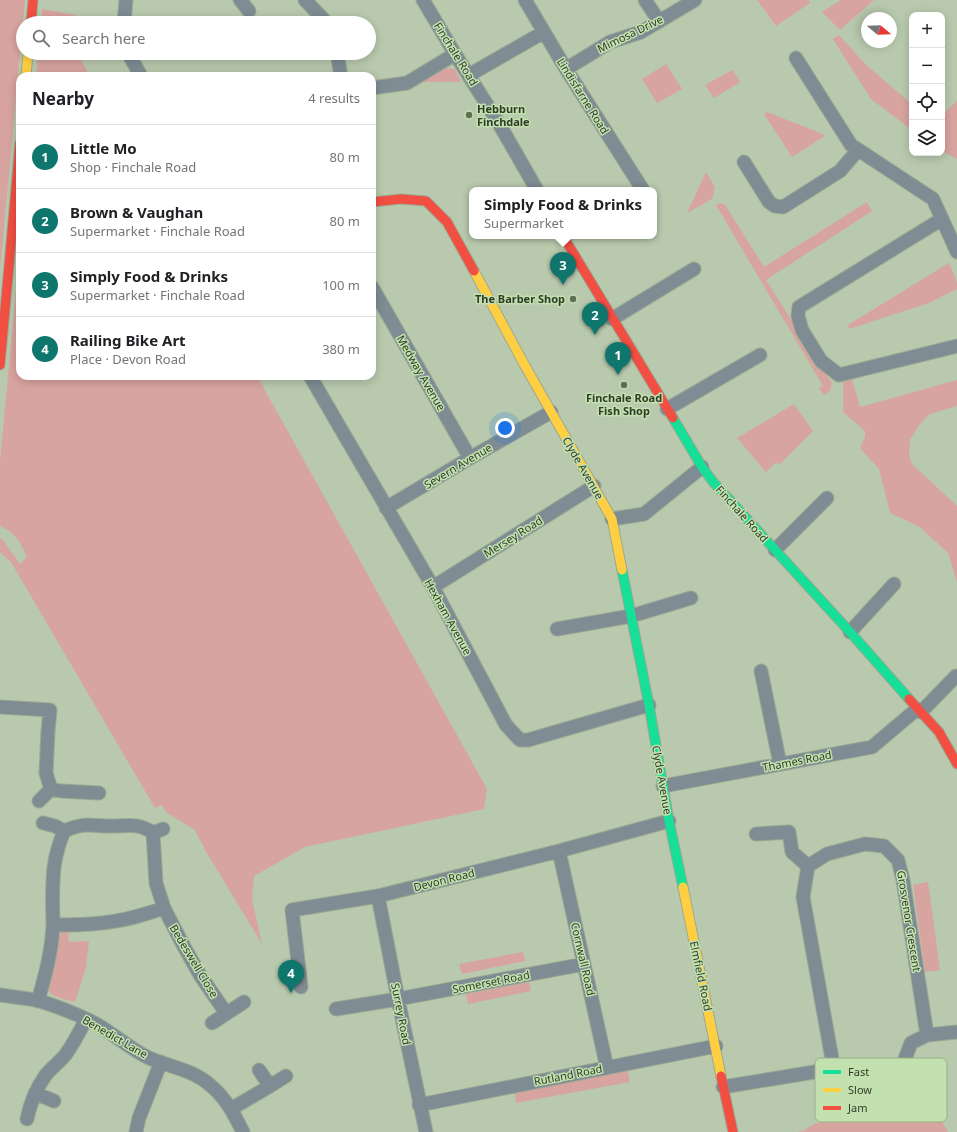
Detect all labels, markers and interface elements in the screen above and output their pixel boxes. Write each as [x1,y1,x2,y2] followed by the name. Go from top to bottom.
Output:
[594,11,665,56] street label: Mimosa Drive
[861,12,897,48] north arrow
[909,12,945,156] map controls
[909,12,945,48] button: +
[16,16,376,60] search box
[431,19,482,88] street label: Finchale Road
[30,27,52,49] icon: search
[62,28,145,48] text: Search here
[909,48,945,84] button: −
[554,55,613,137] street label: Lindisfarne Road
[909,84,945,120] button: locate
[32,87,94,110] text: Nearby
[308,89,360,107] text: 4 results
[477,101,530,129] place label: Hebburn Finchdale
[464,110,474,120] marker: Hebburn Finchdale
[909,120,945,156] button: layers
[70,138,137,158] text: Little Mo
[41,148,49,166] text: 1
[330,148,360,166] text: 80 m
[70,158,196,176] text: Shop · Finchale Road
[469,187,657,239] popup
[484,194,642,214] text: Simply Food & Drinks
[70,202,203,222] text: Brown & Vaughan
[41,212,49,230] text: 2
[330,212,360,230] text: 80 m
[484,214,564,232] text: Supermarket
[70,222,245,240] text: Supermarket · Finchale Road
[550,252,576,285] pin: 3
[70,266,228,286] text: Simply Food & Drinks
[41,276,49,294] text: 3
[322,276,360,294] text: 100 m
[70,286,245,304] text: Supermarket · Finchale Road
[475,291,565,306] place label: The Barber Shop
[568,294,578,304] marker: The Barber Shop
[582,302,608,335] pin: 2
[70,330,186,350] text: Railing Bike Art
[394,332,449,413] street label: Medway Avenue
[41,340,49,358] text: 4
[322,340,360,358] text: 380 m
[605,342,631,375] pin: 1
[70,350,186,368] text: Place · Devon Road
[619,380,629,390] marker: Finchale Road Fish Shop
[586,390,662,418] place label: Finchale Road Fish Shop
[495,418,515,438] your location
[559,434,607,502] street label: Clyde Avenue
[421,439,494,492] street label: Severn Avenue
[713,482,772,545] street label: Finchale Road
[480,512,545,561] street label: Mersey Road
[421,576,476,657] street label: Hexham Avenue
[649,744,676,816] street label: Clyde Avenue
[761,746,833,775] street label: Thames Road
[412,865,476,894] street label: Devon Road
[894,869,925,972] street label: Grosvenor Crescent
[167,921,222,1000] street label: Bedeswell Close
[568,921,599,997] street label: Cornwall Road
[687,940,716,1012] street label: Elmfield Road
[278,960,304,993] pin: 4
[451,967,531,996] street label: Somerset Road
[388,982,415,1046] street label: Surrey Road
[80,1012,151,1061] street label: Benedict Lane
[815,1058,947,1122] legend
[532,1061,603,1089] street label: Rutland Road
[848,1064,869,1079] text: Fast
[848,1082,872,1097] text: Slow
[847,1100,867,1115] text: Jam

